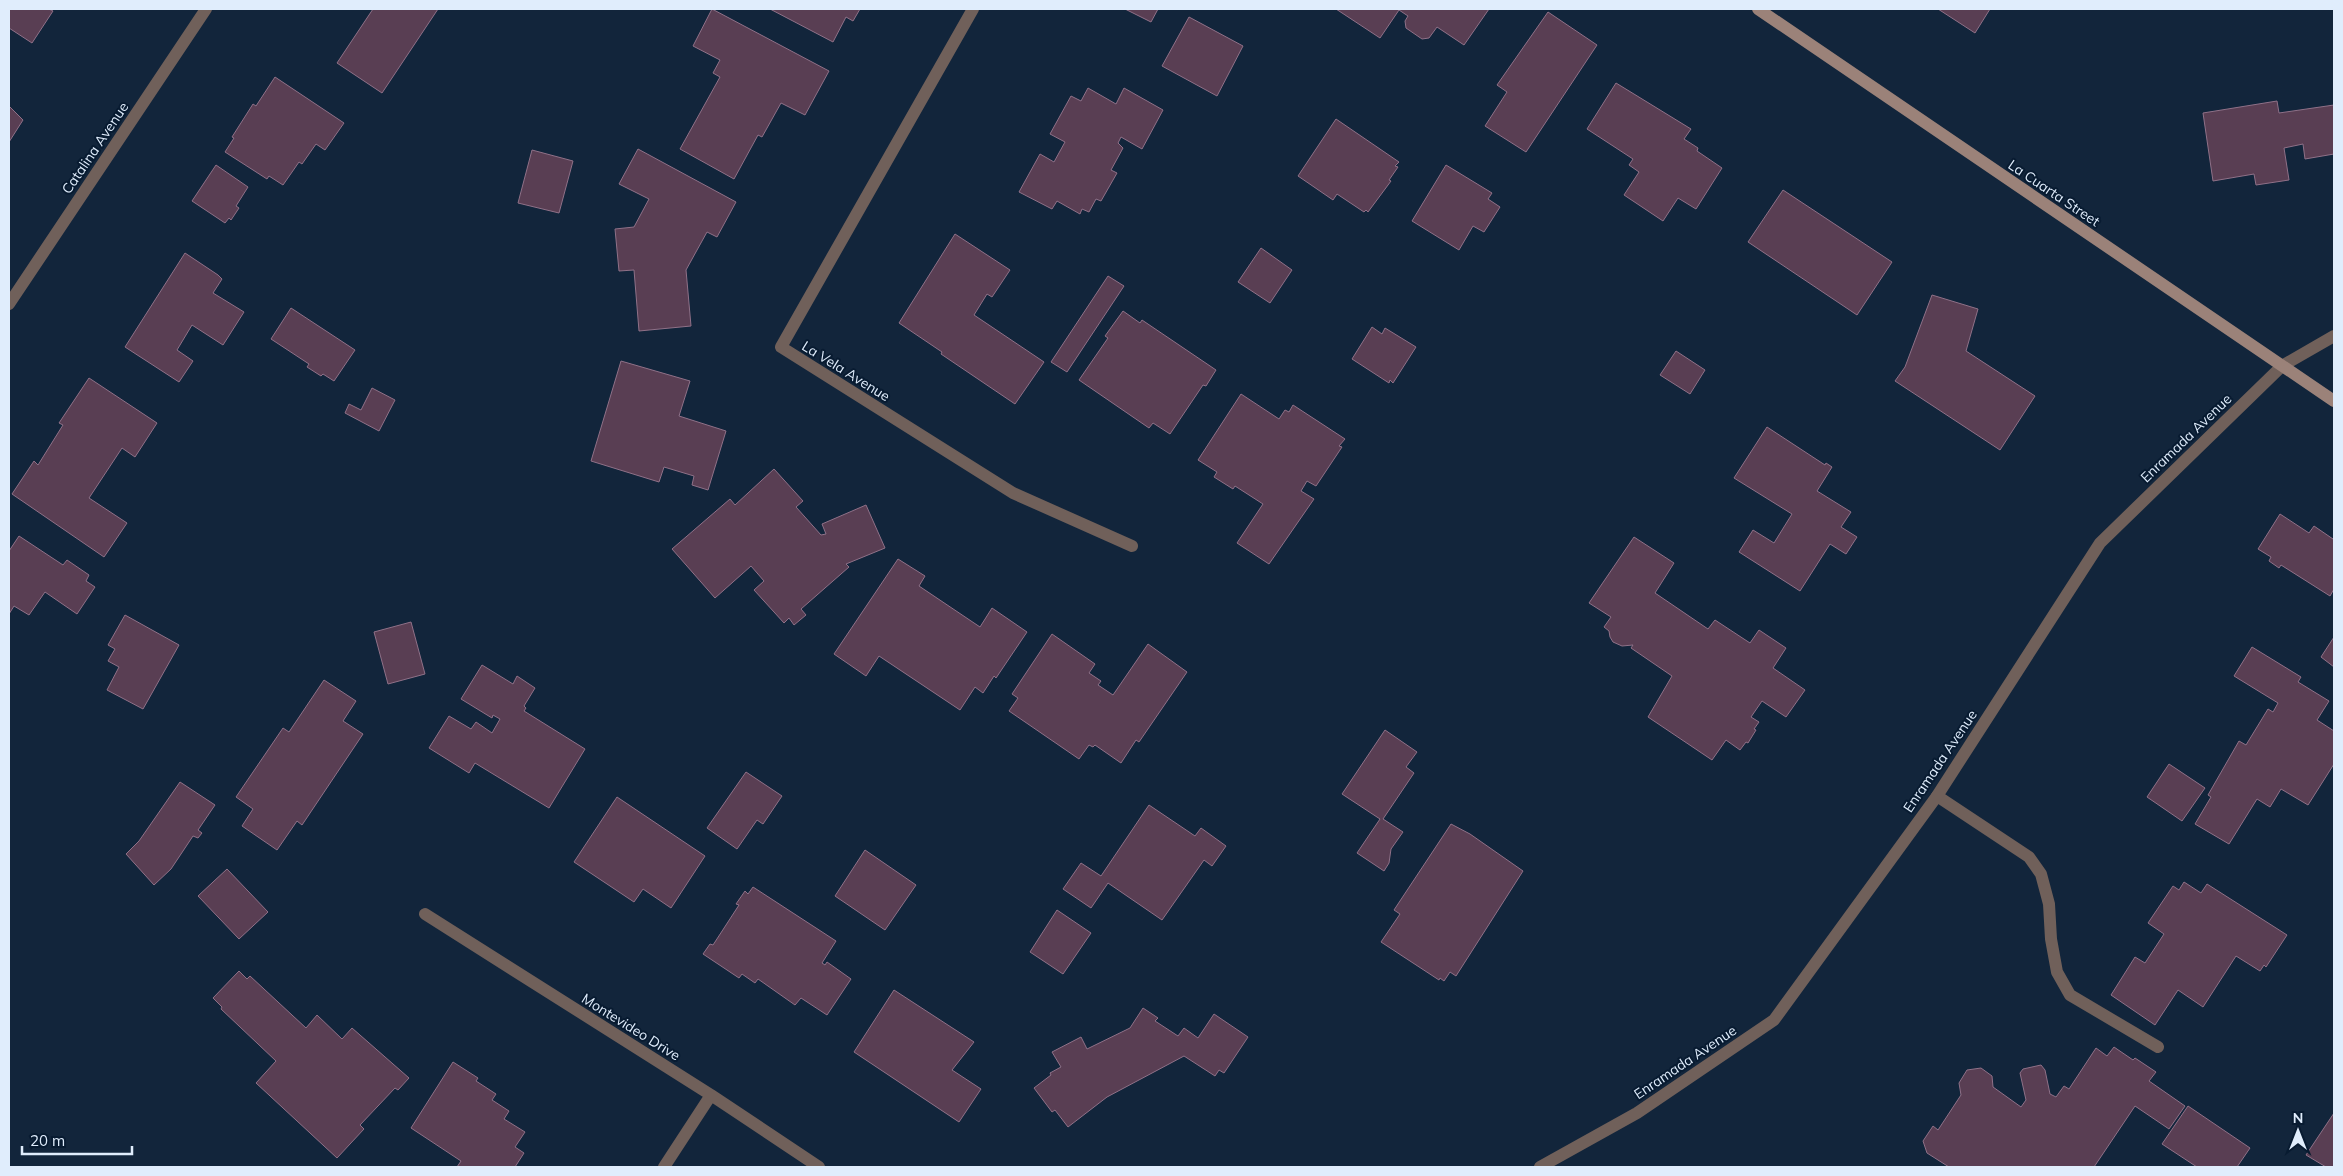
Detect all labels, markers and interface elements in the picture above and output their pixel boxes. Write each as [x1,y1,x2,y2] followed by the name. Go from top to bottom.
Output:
[58,99,132,197] street label: Catalina Avenue
[2005,156,2103,230] street label: La Cuarta Street
[799,337,893,405] street label: La Vela Avenue
[2137,390,2235,486] street label: Enramada Avenue
[1899,706,1981,816] street label: Enramada Avenue
[578,989,684,1065] street label: Montevideo Drive
[1630,1021,1740,1103] street label: Enramada Avenue
[2273,1106,2323,1156] north arrow
[2293,1109,2303,1127] text: N
[22,1124,132,1156] scale bar
[30,1131,65,1150] text: 20 m

